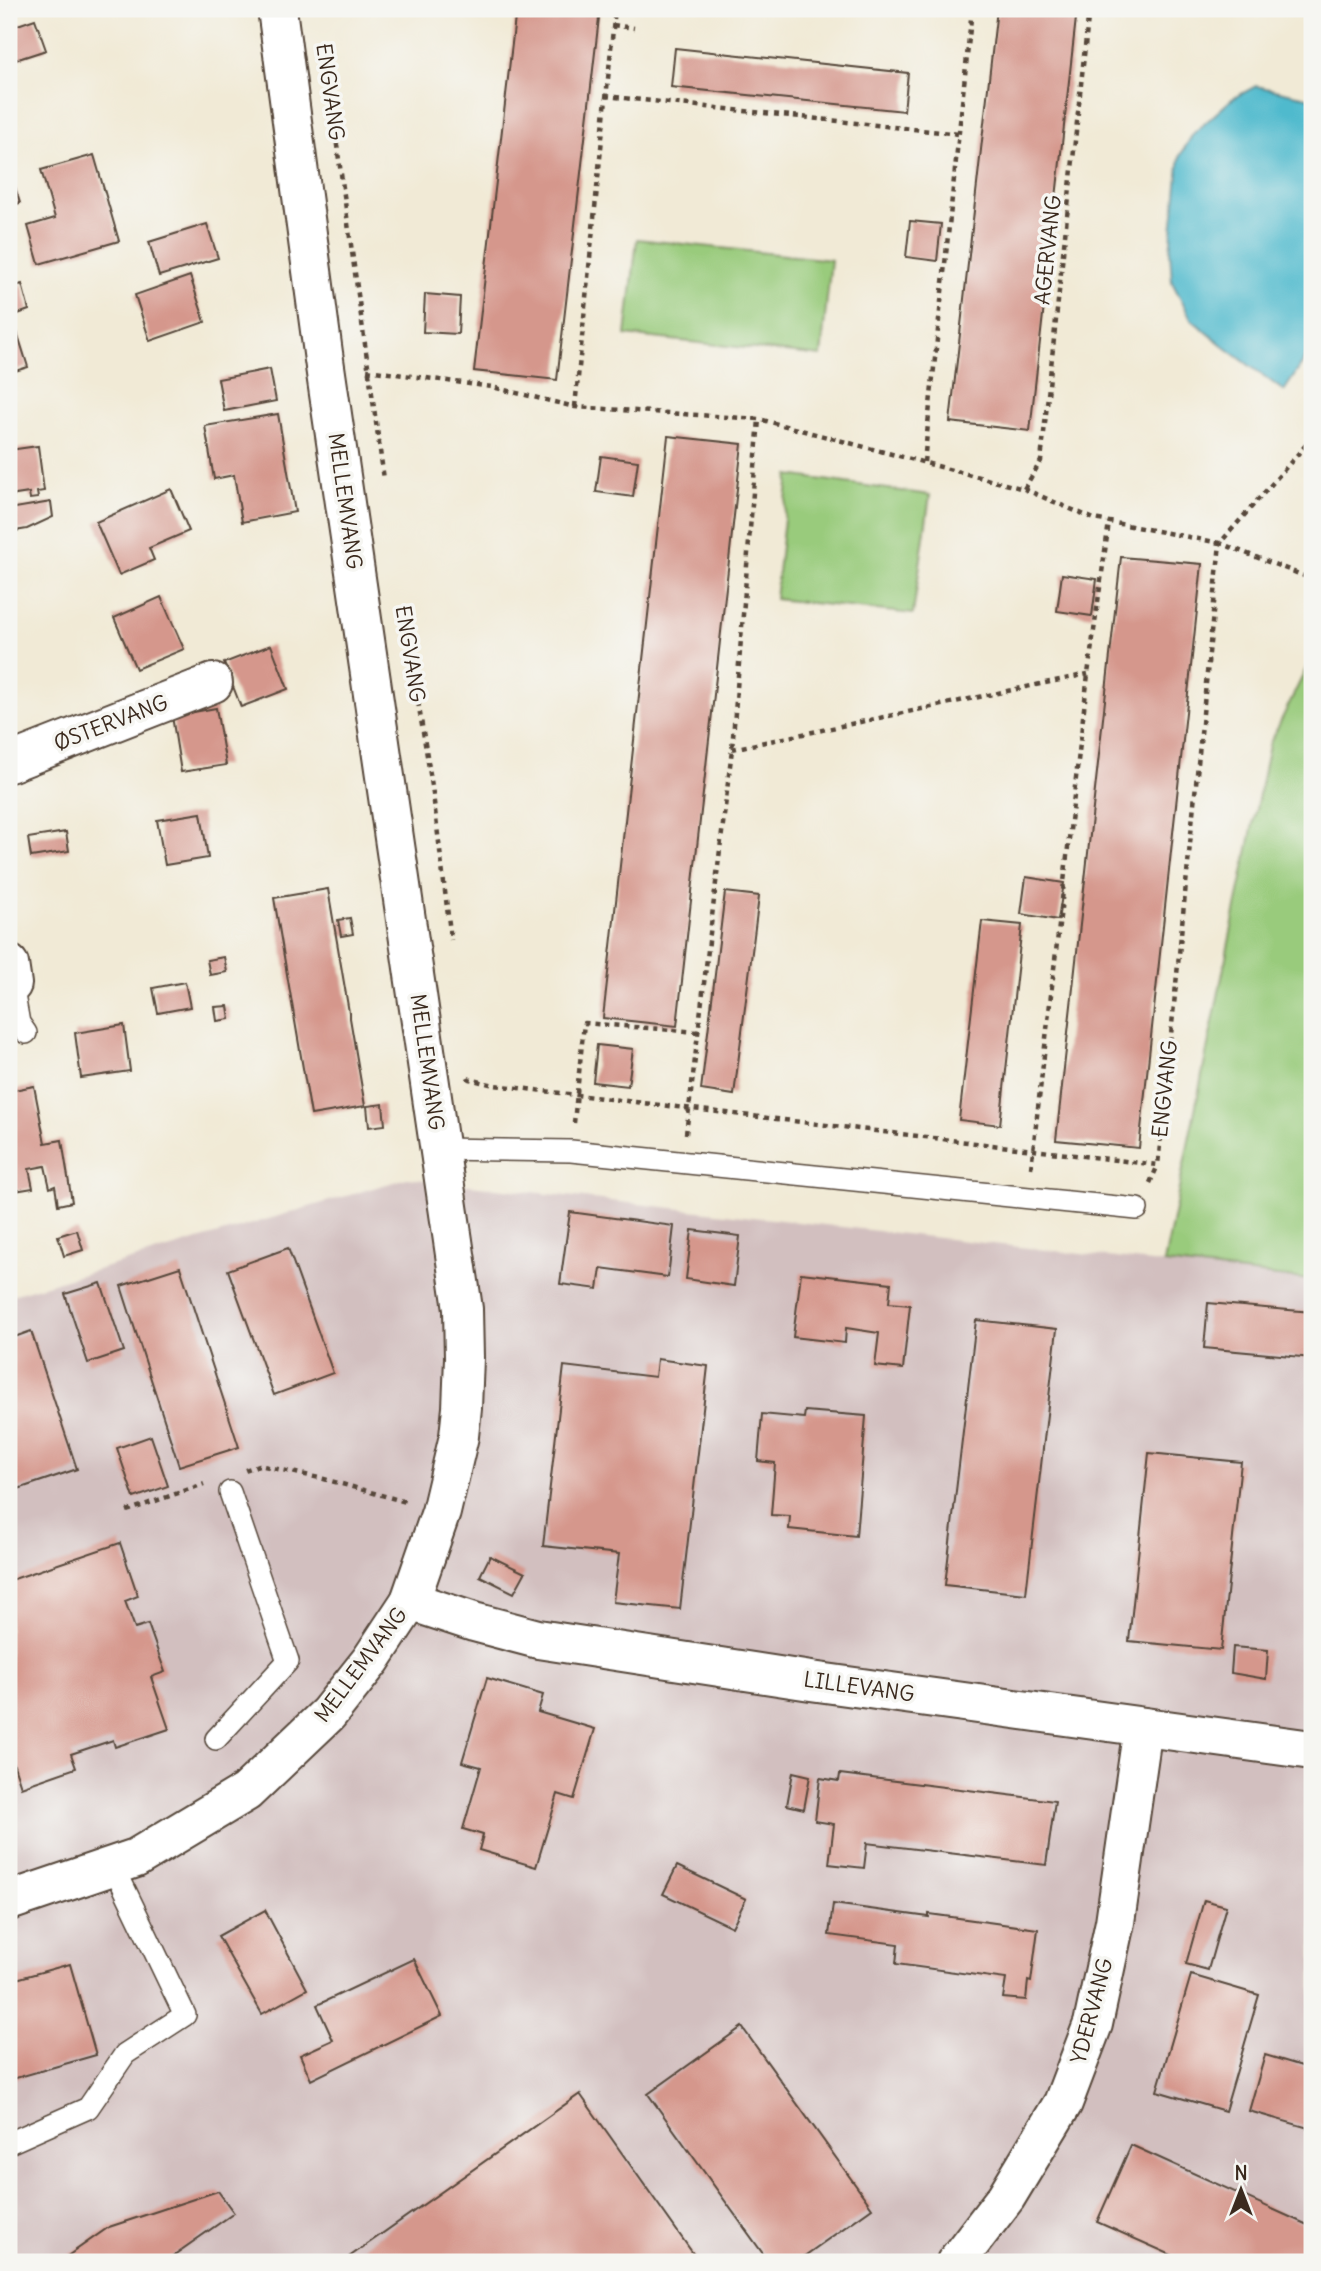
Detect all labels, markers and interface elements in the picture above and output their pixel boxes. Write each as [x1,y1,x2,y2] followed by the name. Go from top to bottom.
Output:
[310,42,351,142] street label: ENGVANG
[1028,194,1067,306] street label: AGERVANG
[323,431,368,571] street label: MELLEMVANG
[390,604,431,704] street label: ENGVANG
[50,688,172,757] street label: ØSTERVANG
[405,992,450,1132] street label: MELLEMVANG
[1146,1039,1183,1139] street label: ENGVANG
[308,1602,413,1728] street label: MELLEMVANG
[802,1665,916,1708] street label: LILLEVANG
[1065,1955,1119,2066] street label: YDERVANG
[1206,2156,1276,2226] north arrow
[1234,2161,1248,2185] text: N

